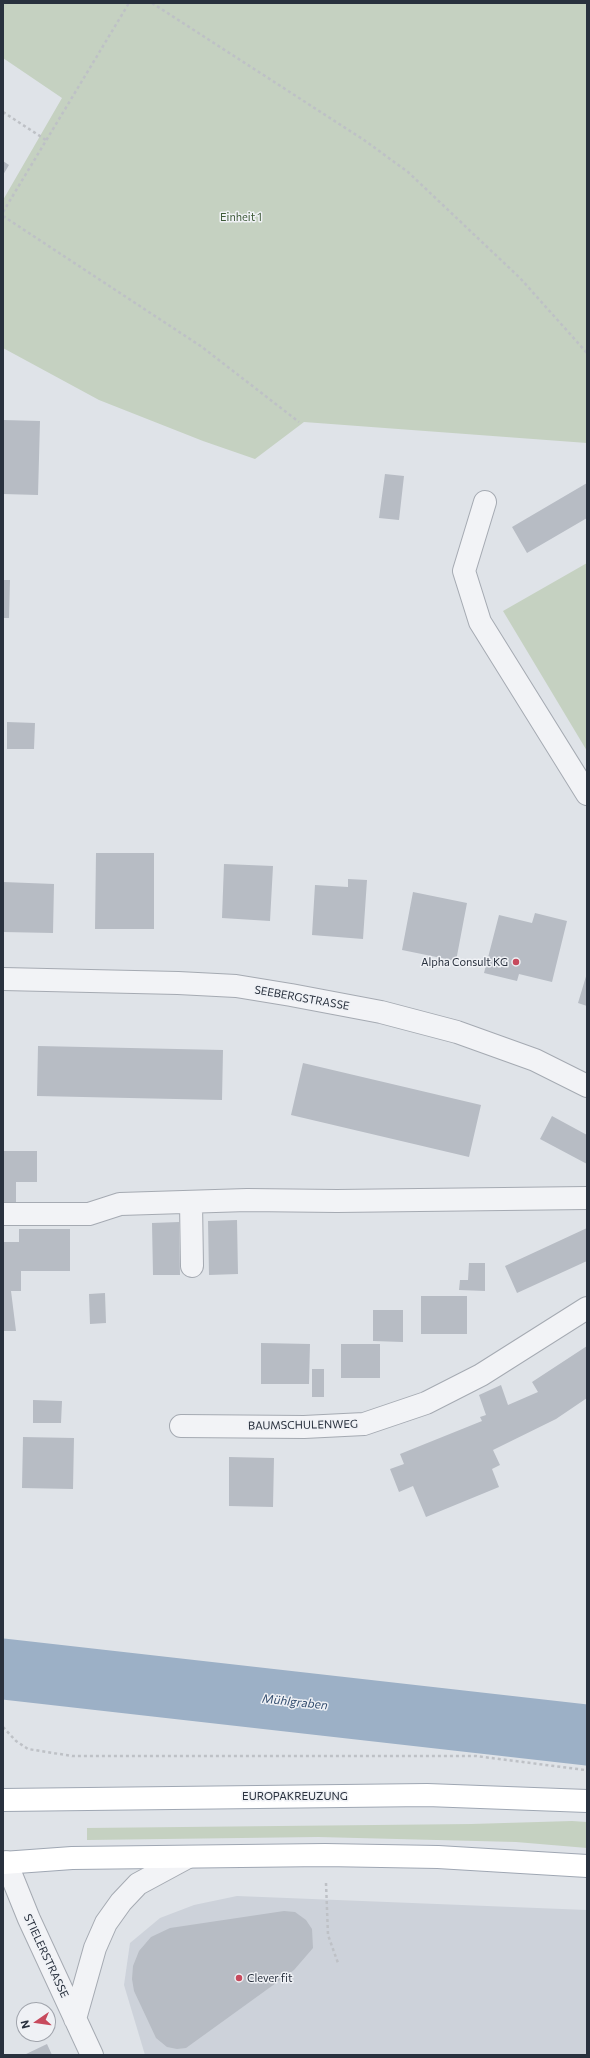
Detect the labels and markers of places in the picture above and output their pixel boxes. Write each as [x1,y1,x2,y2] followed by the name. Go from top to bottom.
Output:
[421,955,508,969] place label: Alpha Consult KG
[511,957,521,967] marker: Alpha Consult KG
[247,1971,292,1985] place label: Clever fit
[234,1973,244,1983] marker: Clever fit

